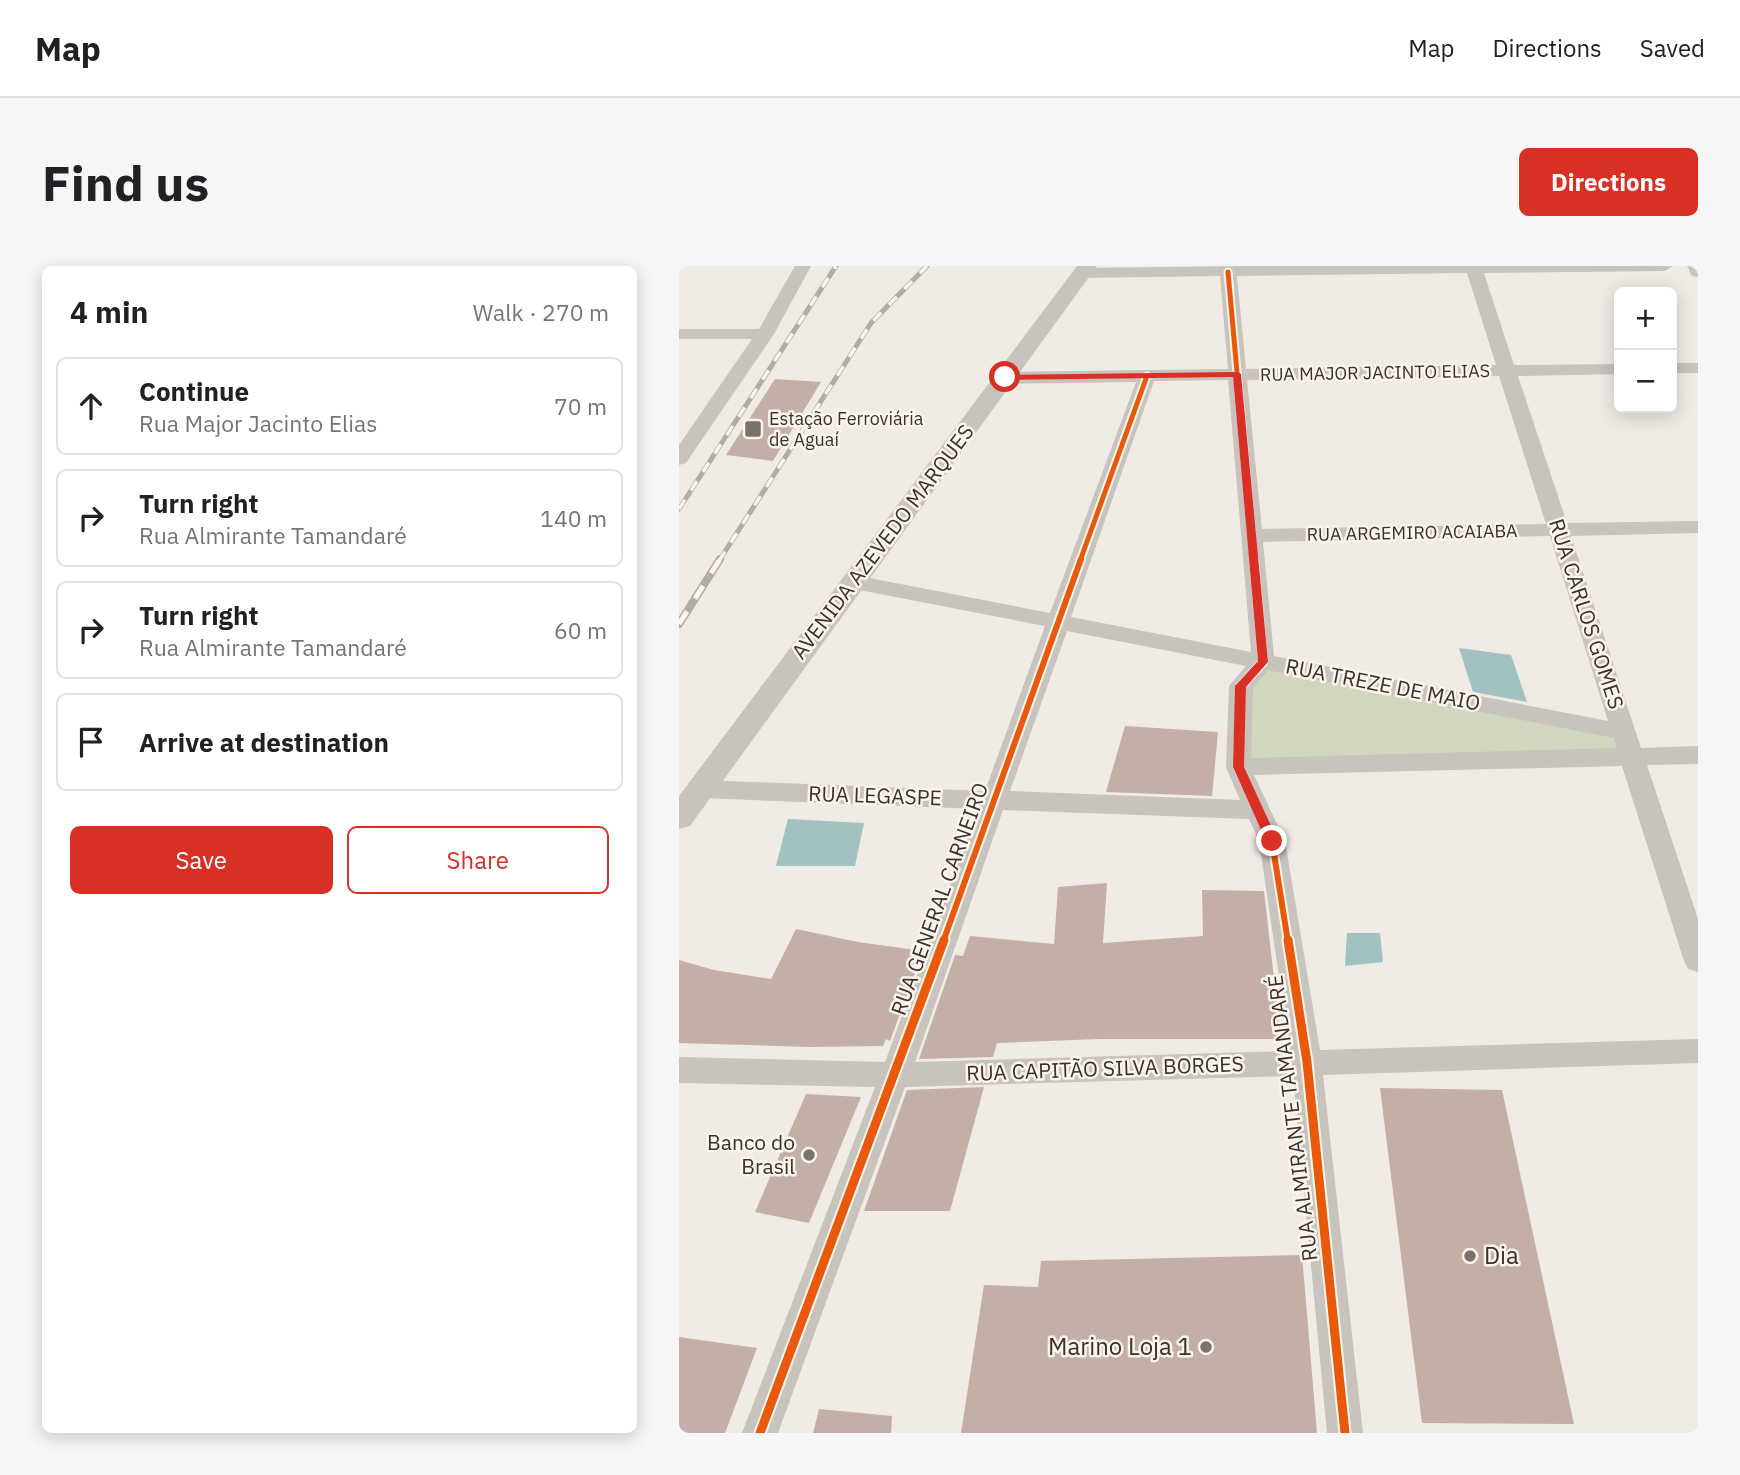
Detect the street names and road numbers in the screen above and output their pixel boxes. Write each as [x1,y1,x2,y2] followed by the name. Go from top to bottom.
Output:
[1260,359,1490,386] street label: RUA MAJOR JACINTO ELIAS
[785,418,980,664] street label: AVENIDA AZEVEDO MARQUES
[1543,515,1631,712] street label: RUA CARLOS GOMES
[1306,519,1518,546] street label: RUA ARGEMIRO ACAIABA
[1283,651,1483,717] street label: RUA TREZE DE MAIO
[808,779,942,811] street label: RUA LEGASPE
[884,779,994,1019] street label: RUA GENERAL CARNEIRO
[1261,973,1323,1263] street label: RUA ALMIRANTE TAMANDARÉ
[966,1049,1244,1087] street label: RUA CAPITÃO SILVA BORGES

